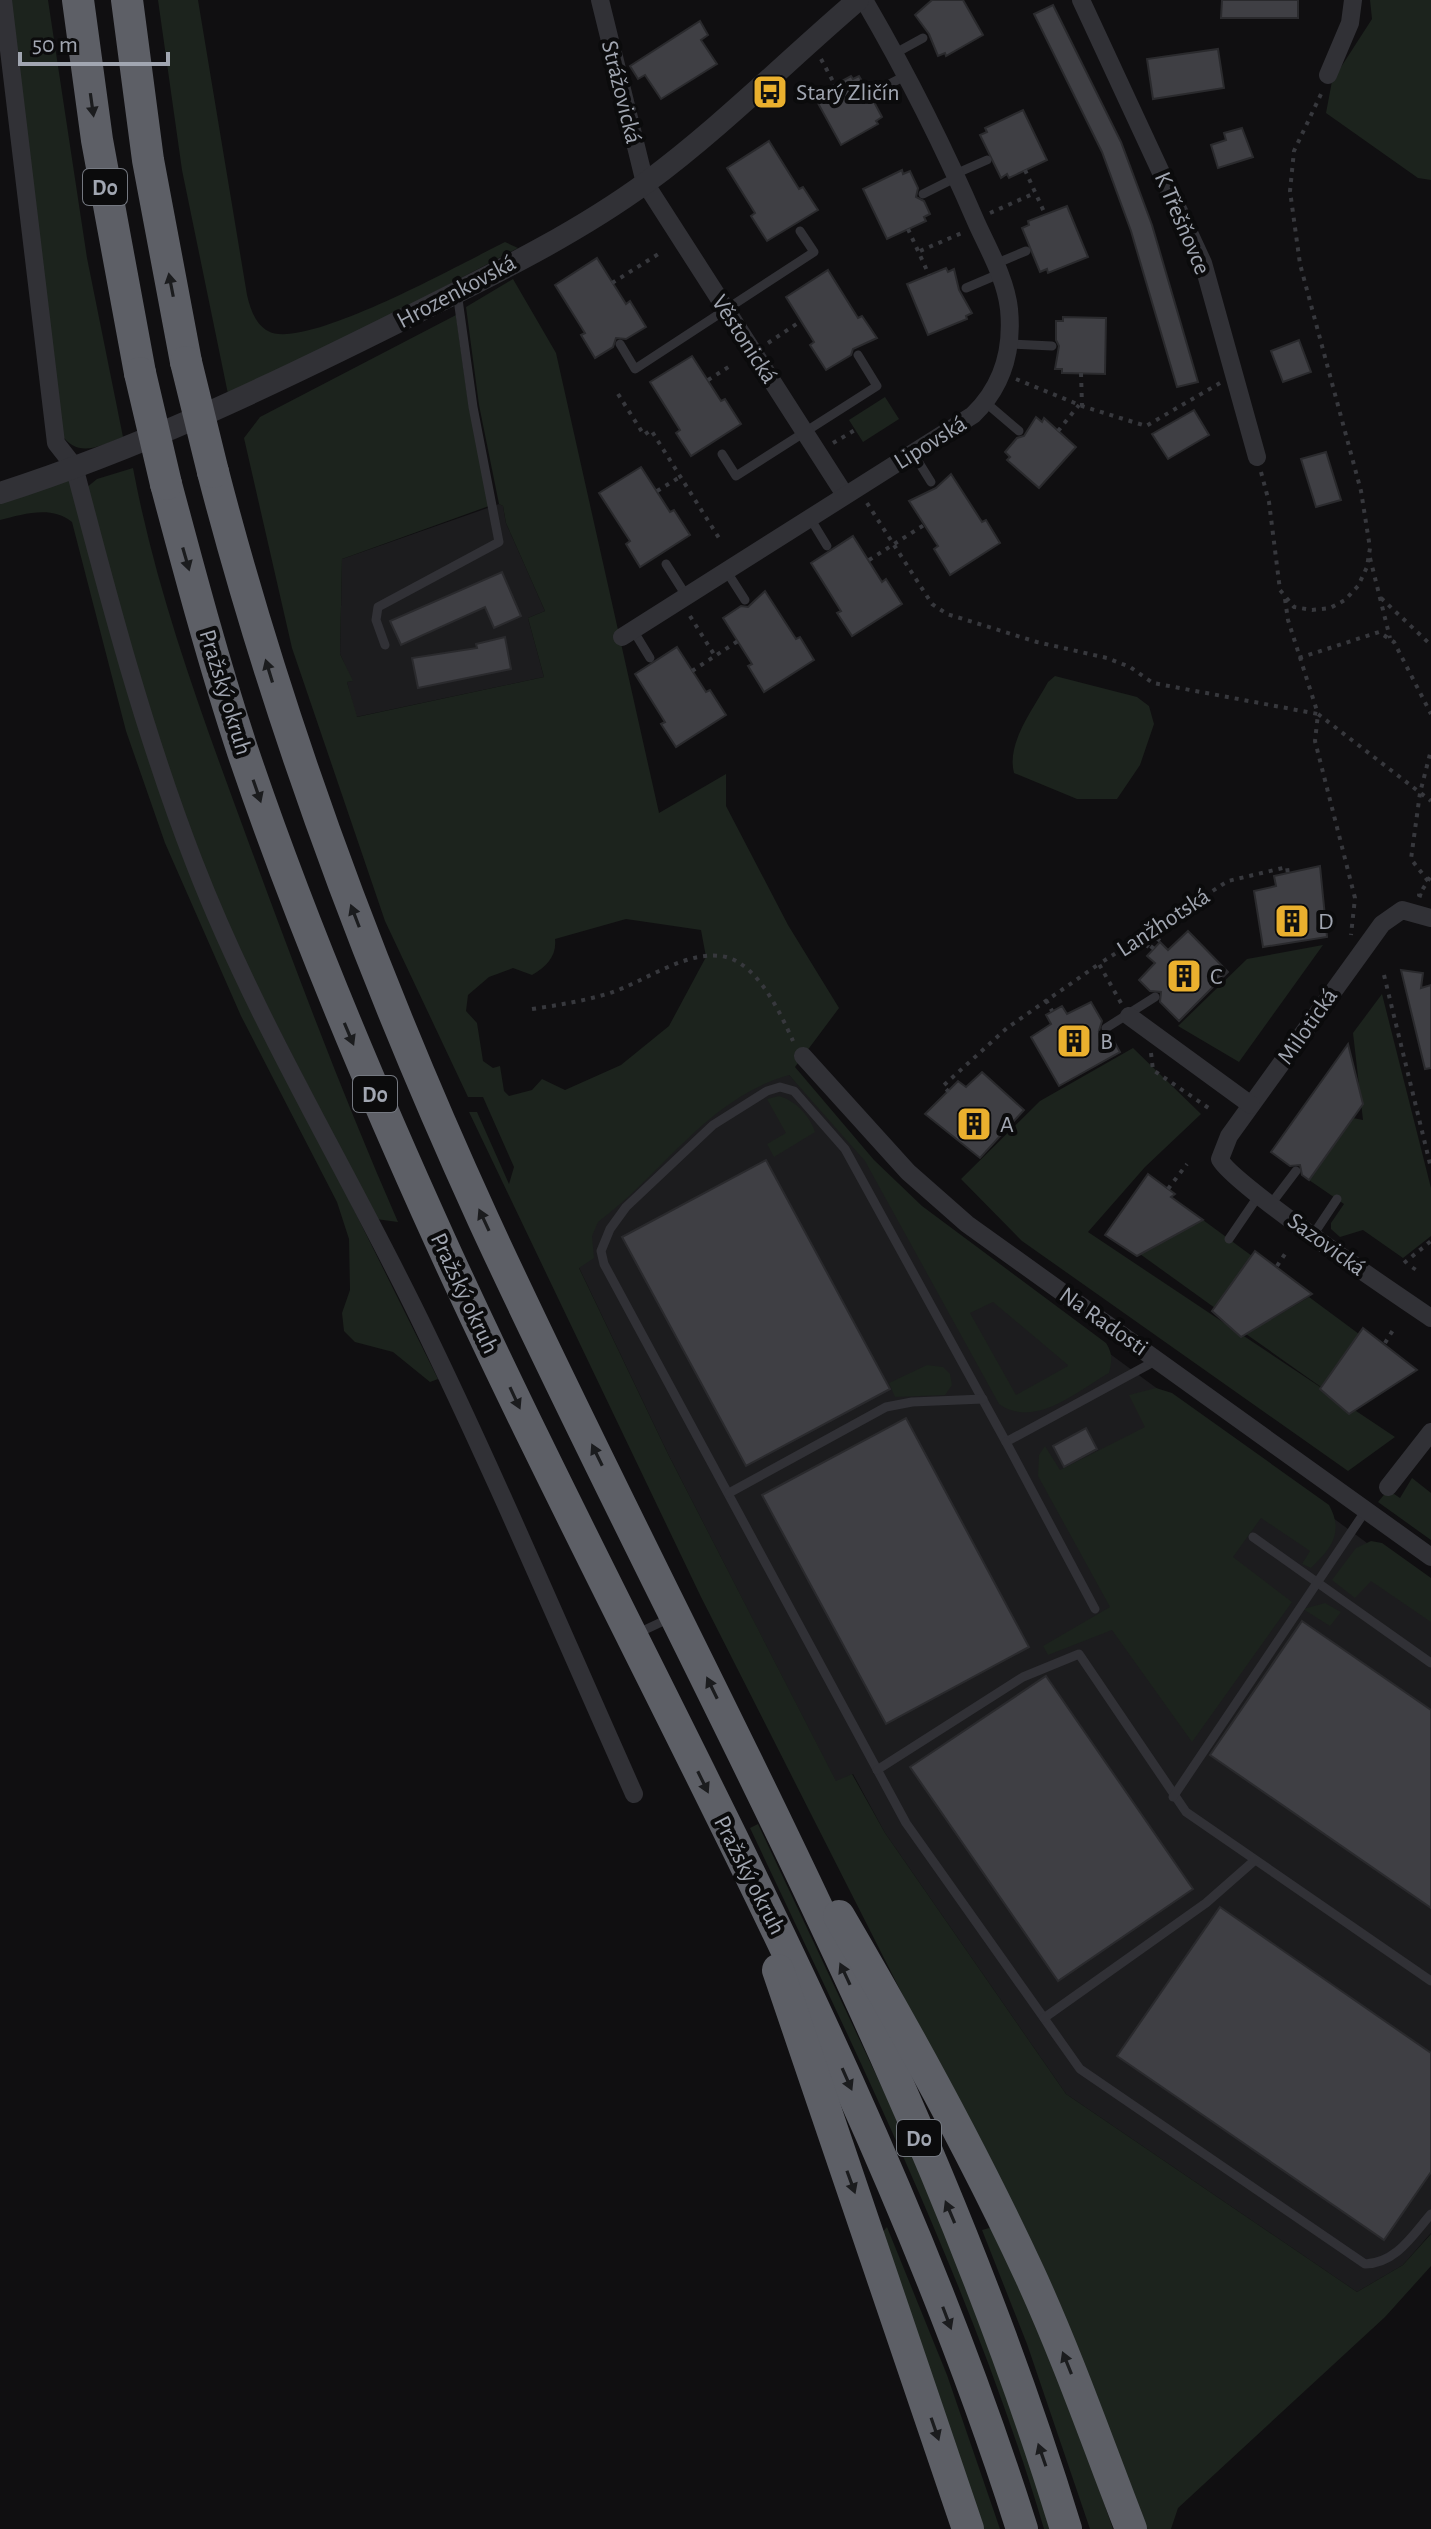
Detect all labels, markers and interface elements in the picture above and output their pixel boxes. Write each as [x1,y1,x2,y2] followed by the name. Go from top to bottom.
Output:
[20,16,168,66] scale bar
[32,33,78,57] text: 50 m
[597,38,645,146] street label: Strážovická
[751,73,789,111] bus stop icon: Starý Zličín
[796,81,900,105] place label: Starý Zličín
[86,93,99,118] one-way arrow
[83,169,127,205] road number: D0
[1150,169,1214,278] street label: K Třešňovce
[393,251,520,333] street label: Hrozenkovská
[164,273,176,298] one-way arrow
[707,291,782,388] street label: Věstonická
[890,411,971,474] street label: Lipovská
[181,547,193,572] one-way arrow
[195,627,256,758] street label: Pražský okruh
[262,658,275,682] one-way arrow
[251,779,263,803] one-way arrow
[1113,884,1214,962] street label: Lanžhotská
[1273,902,1311,940] building icon: D
[348,904,361,928] one-way arrow
[1318,910,1334,934] place label: D
[1165,957,1203,995] building icon: C
[1210,965,1222,989] place label: C
[1273,984,1343,1069] street label: Milotická
[343,1022,356,1045] one-way arrow
[1055,1022,1093,1060] building icon: B
[1100,1030,1113,1054] place label: B
[353,1076,397,1112] road number: D0
[955,1105,993,1143] building icon: A
[1000,1113,1014,1137] place label: A
[477,1209,491,1232] one-way arrow
[1283,1209,1370,1281] street label: Sazovická
[426,1229,502,1357] street label: Pražský okruh
[1055,1283,1152,1361] street label: Na Radosti
[508,1386,522,1409] one-way arrow
[590,1443,604,1466] one-way arrow
[705,1676,719,1699] one-way arrow
[697,1771,710,1794] one-way arrow
[709,1812,789,1939] street label: Pražský okruh
[838,1962,852,1986] one-way arrow
[840,2067,854,2090] one-way arrow
[897,2120,941,2156] road number: D0
[845,2170,858,2194] one-way arrow
[943,2200,956,2224] one-way arrow
[941,2306,954,2330] one-way arrow
[1061,2351,1074,2375] one-way arrow
[930,2418,942,2442] one-way arrow
[1036,2443,1048,2467] one-way arrow

